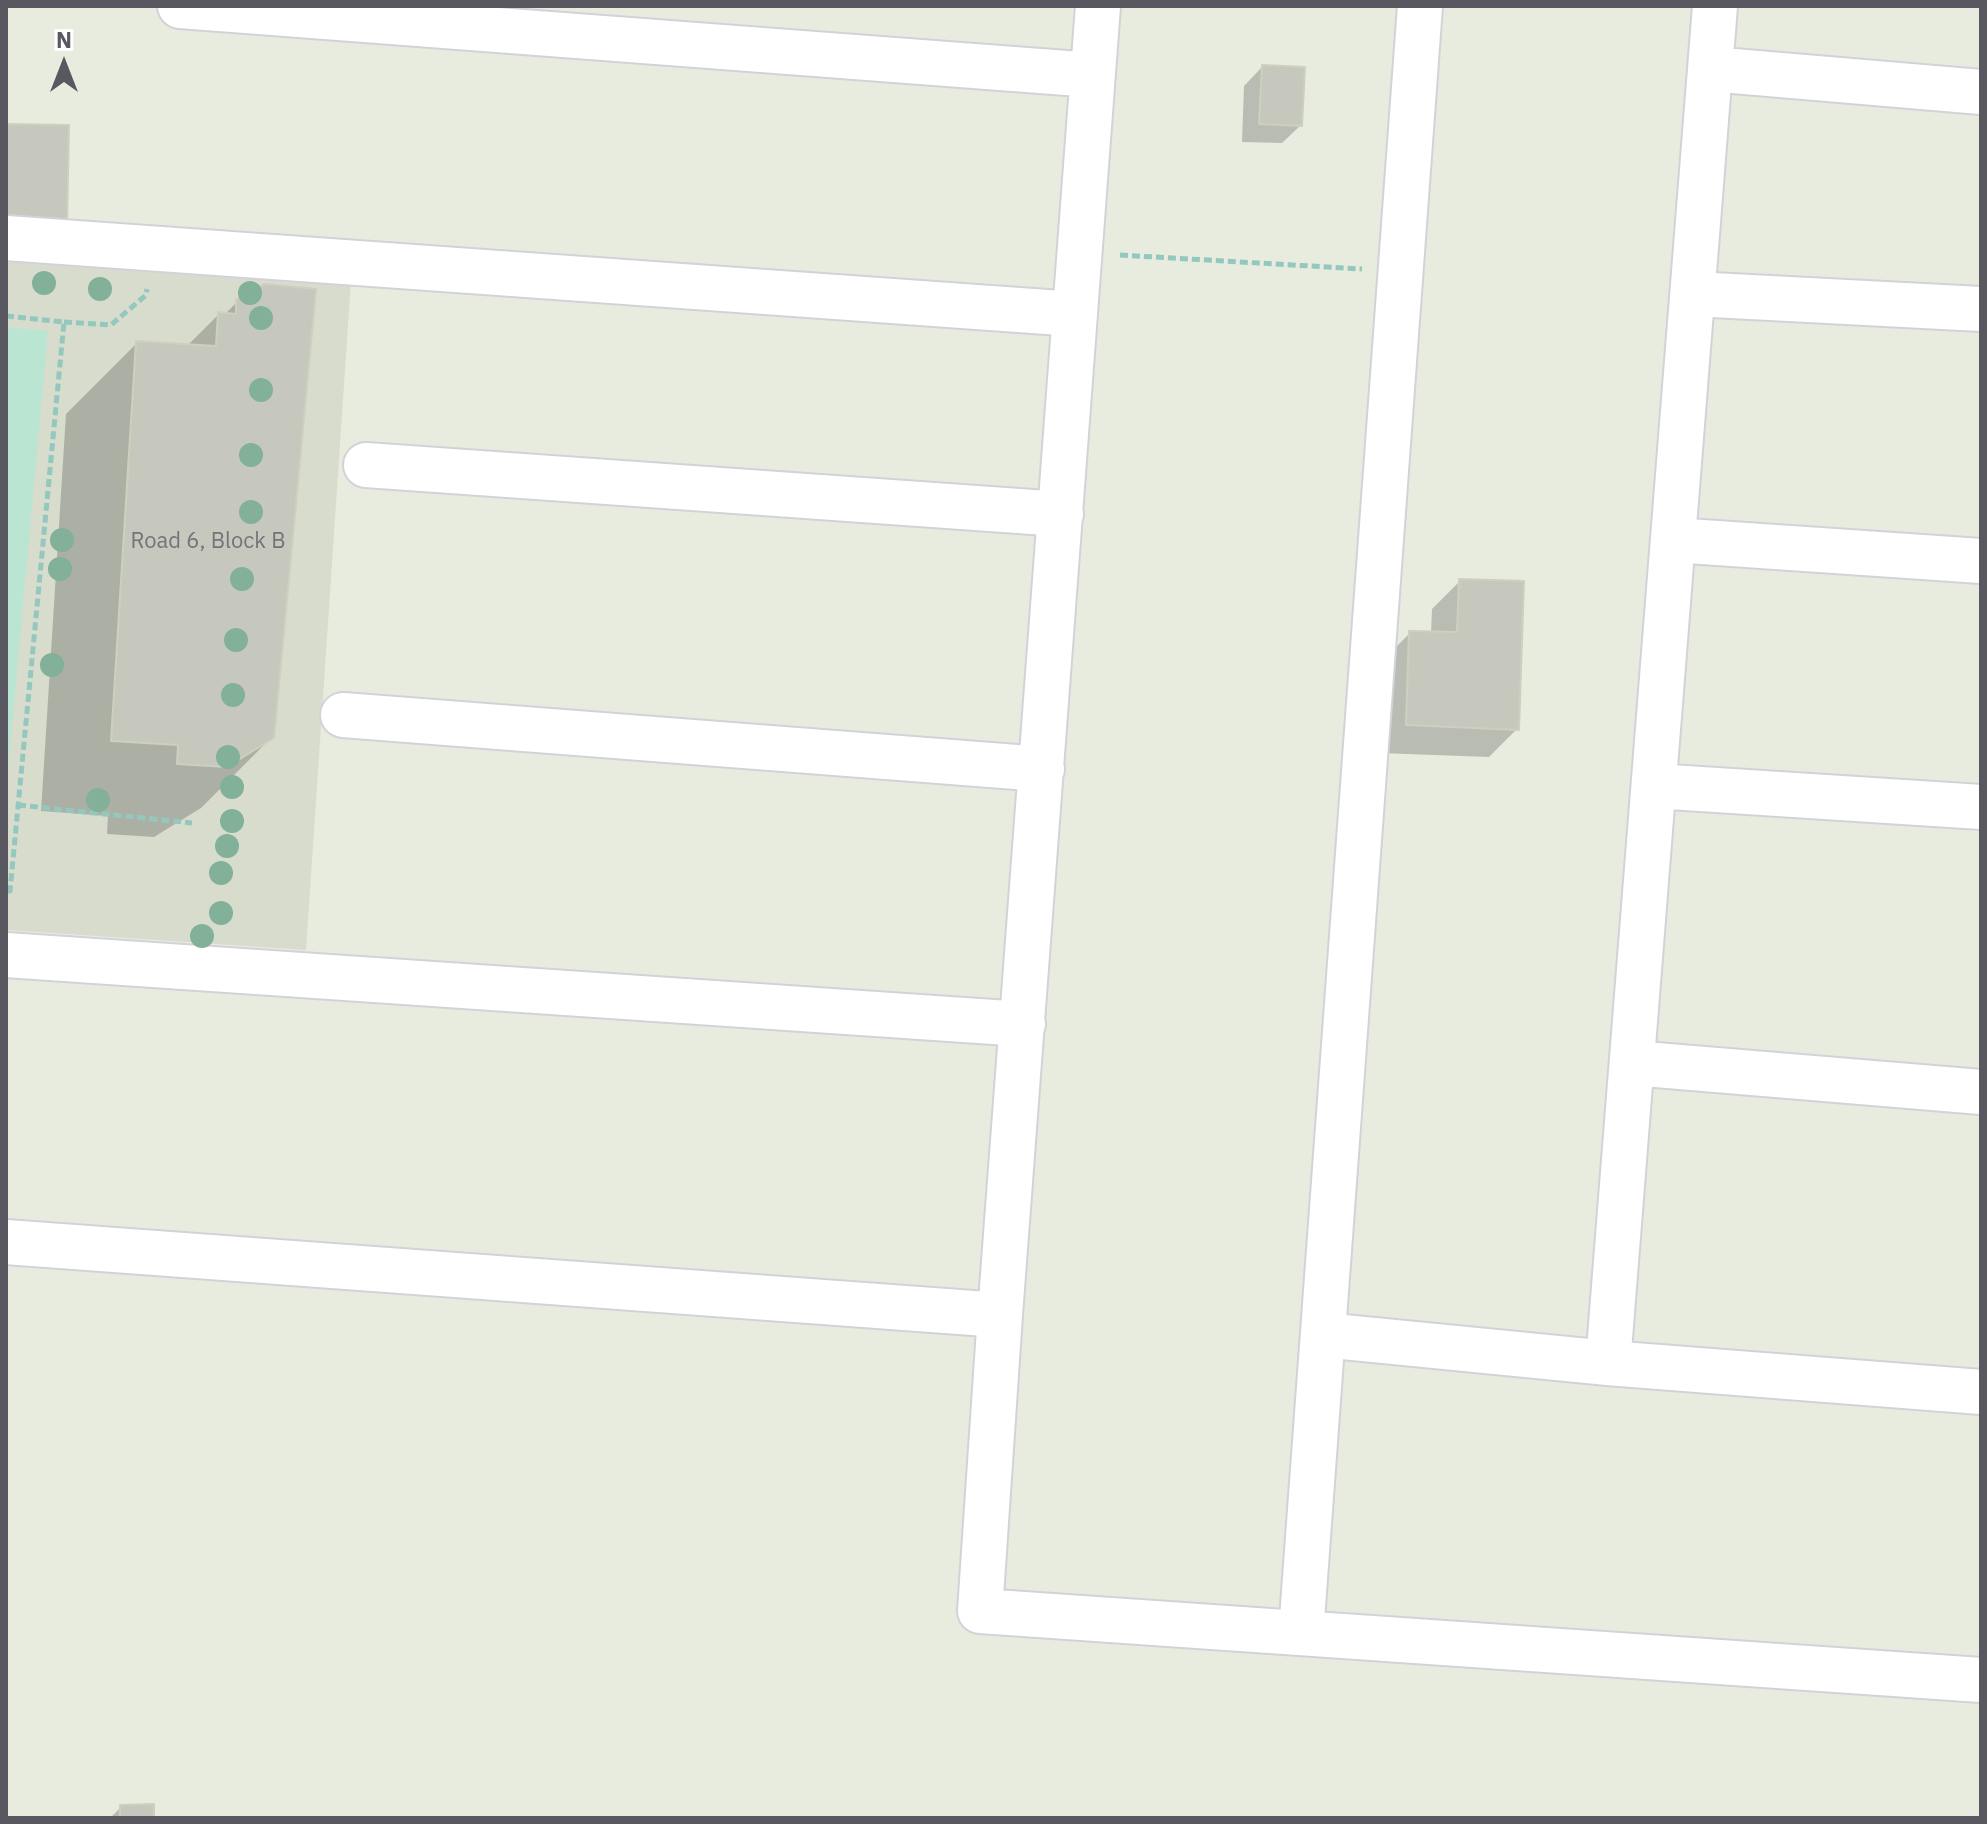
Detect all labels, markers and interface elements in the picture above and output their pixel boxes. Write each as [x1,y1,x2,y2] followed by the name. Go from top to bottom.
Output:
[24,24,104,104] north arrow
[56,25,72,54] text: N
[130,529,286,555] house number: Road 6, Block B

